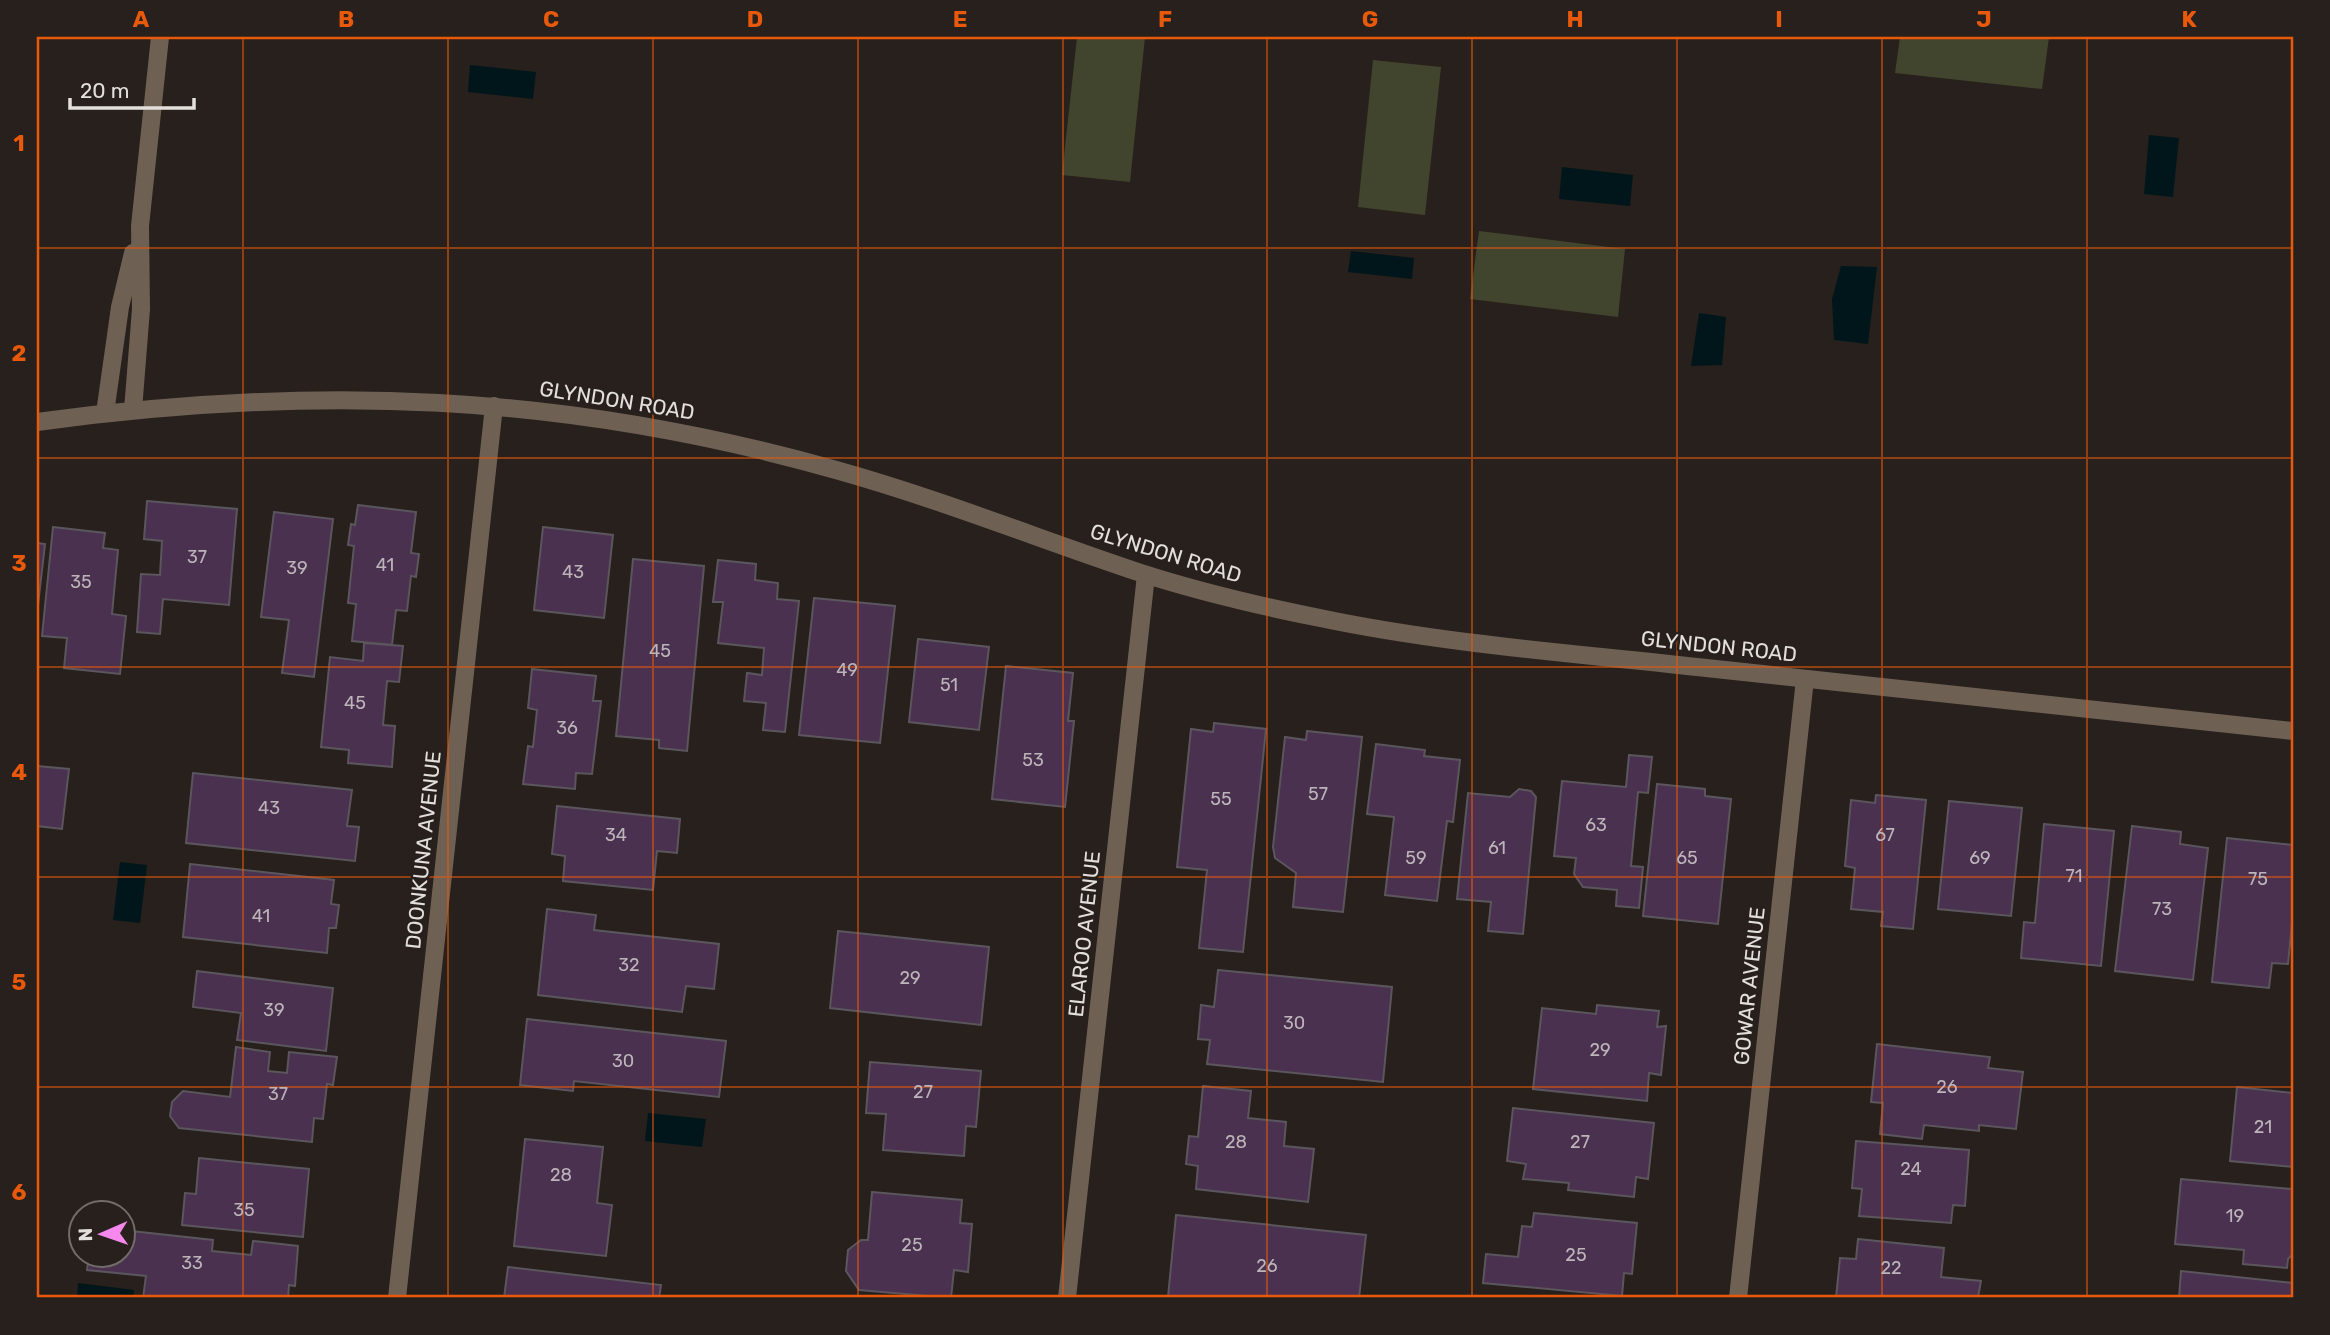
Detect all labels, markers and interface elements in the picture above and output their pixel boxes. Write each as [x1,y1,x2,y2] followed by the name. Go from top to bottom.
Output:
[133,5,150,33] text: A
[338,5,354,33] text: B
[543,5,559,33] text: C
[747,5,763,33] text: D
[953,5,967,33] text: E
[1158,5,1172,33] text: F
[1362,5,1378,33] text: G
[1566,5,1584,33] text: H
[1775,5,1783,33] text: I
[1976,5,1992,33] text: J
[2181,5,2197,33] text: K
[70,66,194,110] scale bar
[80,78,129,103] text: 20 m
[13,129,25,157] text: 1
[12,339,26,367] text: 2
[538,375,696,425] street label: GLYNDON ROAD
[1087,518,1245,588] street label: GLYNDON ROAD
[187,546,207,568] house number: 37
[11,549,27,577] text: 3
[376,554,394,576] house number: 41
[286,557,308,579] house number: 39
[562,561,584,583] house number: 43
[70,571,92,593] house number: 35
[1640,625,1798,667] street label: GLYNDON ROAD
[649,640,671,662] house number: 45
[836,659,858,681] house number: 49
[940,674,958,696] house number: 51
[344,692,366,714] house number: 45
[556,717,578,739] house number: 36
[1022,749,1044,771] house number: 53
[400,750,446,950] street label: DOONKUNA AVENUE
[11,758,27,786] text: 4
[1308,783,1328,805] house number: 57
[1210,788,1232,810] house number: 55
[258,797,280,819] house number: 43
[1585,814,1607,836] house number: 63
[605,824,627,846] house number: 34
[1875,824,1895,846] house number: 67
[1488,837,1506,859] house number: 61
[1405,847,1427,869] house number: 59
[1676,847,1698,869] house number: 65
[1969,847,1991,869] house number: 69
[1063,850,1105,1018] street label: ELAROO AVENUE
[2066,865,2082,887] house number: 71
[2248,868,2268,890] house number: 75
[2152,898,2172,920] house number: 73
[252,905,270,927] house number: 41
[1728,906,1770,1066] street label: GOWAR AVENUE
[618,954,640,976] house number: 32
[899,967,921,989] house number: 29
[12,968,27,996] text: 5
[263,999,285,1021] house number: 39
[1283,1012,1305,1034] house number: 30
[1589,1039,1611,1061] house number: 29
[612,1050,634,1072] house number: 30
[1936,1076,1958,1098] house number: 26
[913,1081,933,1103] house number: 27
[268,1083,288,1105] house number: 37
[2254,1116,2272,1138] house number: 21
[1225,1131,1247,1153] house number: 28
[1570,1131,1590,1153] house number: 27
[1900,1158,1922,1180] house number: 24
[550,1164,572,1186] house number: 28
[12,1178,27,1206] text: 6
[66,1198,136,1268] north arrow
[233,1199,255,1221] house number: 35
[2226,1205,2244,1227] house number: 19
[74,1227,97,1242] text: N
[901,1234,923,1256] house number: 25
[1565,1244,1587,1266] house number: 25
[181,1252,203,1274] house number: 33
[1256,1255,1278,1277] house number: 26
[1880,1257,1902,1279] house number: 22

